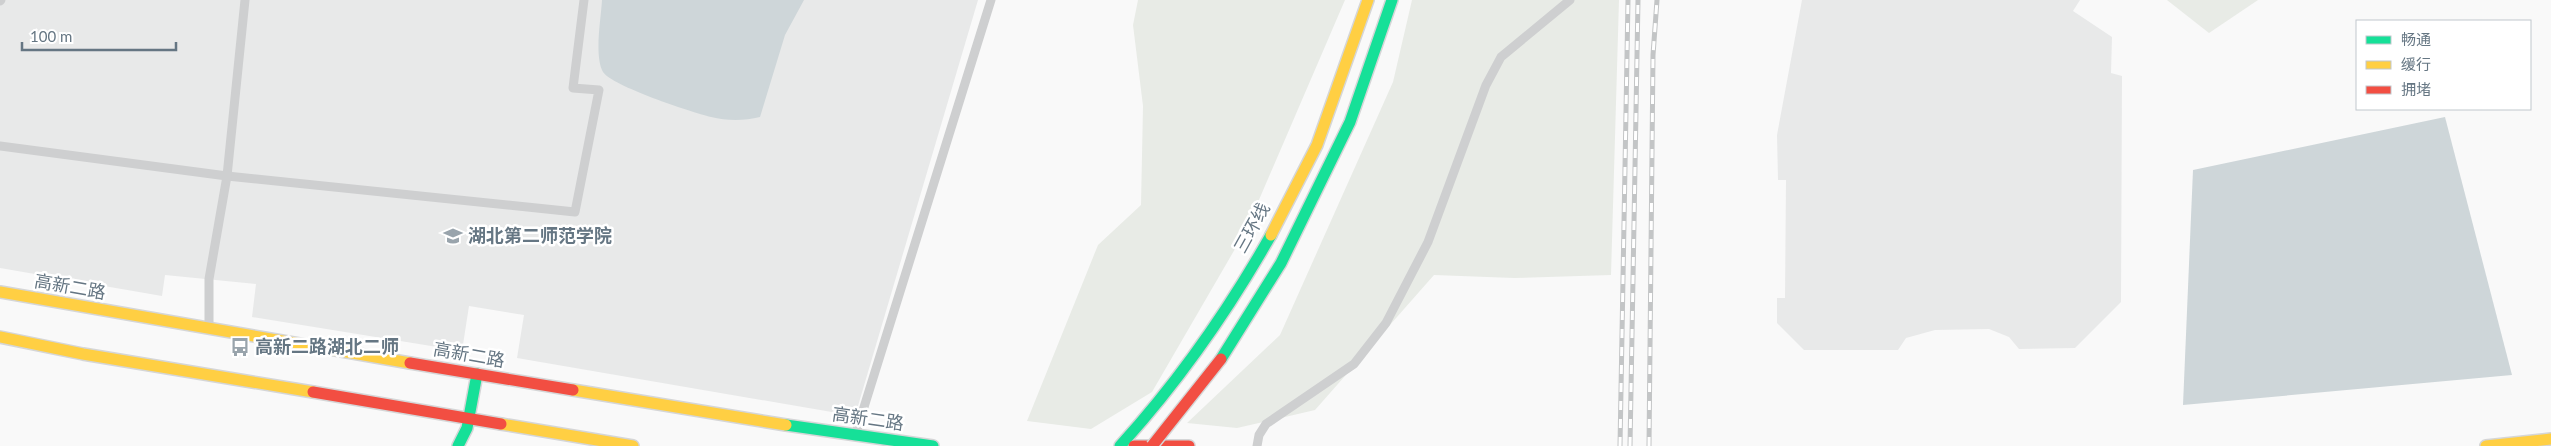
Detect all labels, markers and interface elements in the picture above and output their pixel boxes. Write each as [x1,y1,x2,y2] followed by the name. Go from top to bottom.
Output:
[22,20,176,52] scale bar
[2356,20,2531,110] legend
[30,27,72,45] text: 100 m
[2401,30,2431,48] text: 畅通
[2401,55,2431,73] text: 缓行
[2401,80,2431,98] text: 拥堵
[1228,199,1274,256] street label: 三环线
[468,224,612,246] place label: 湖北第二师范学院
[442,225,464,247] school or university icon: 湖北第二师范学院
[33,269,108,303] street label: 高新二路
[255,335,399,357] place label: 高新二路湖北二师
[229,336,251,358] bus stop icon: 高新二路湖北二师
[432,337,507,371] street label: 高新二路
[831,402,905,434] street label: 高新二路

